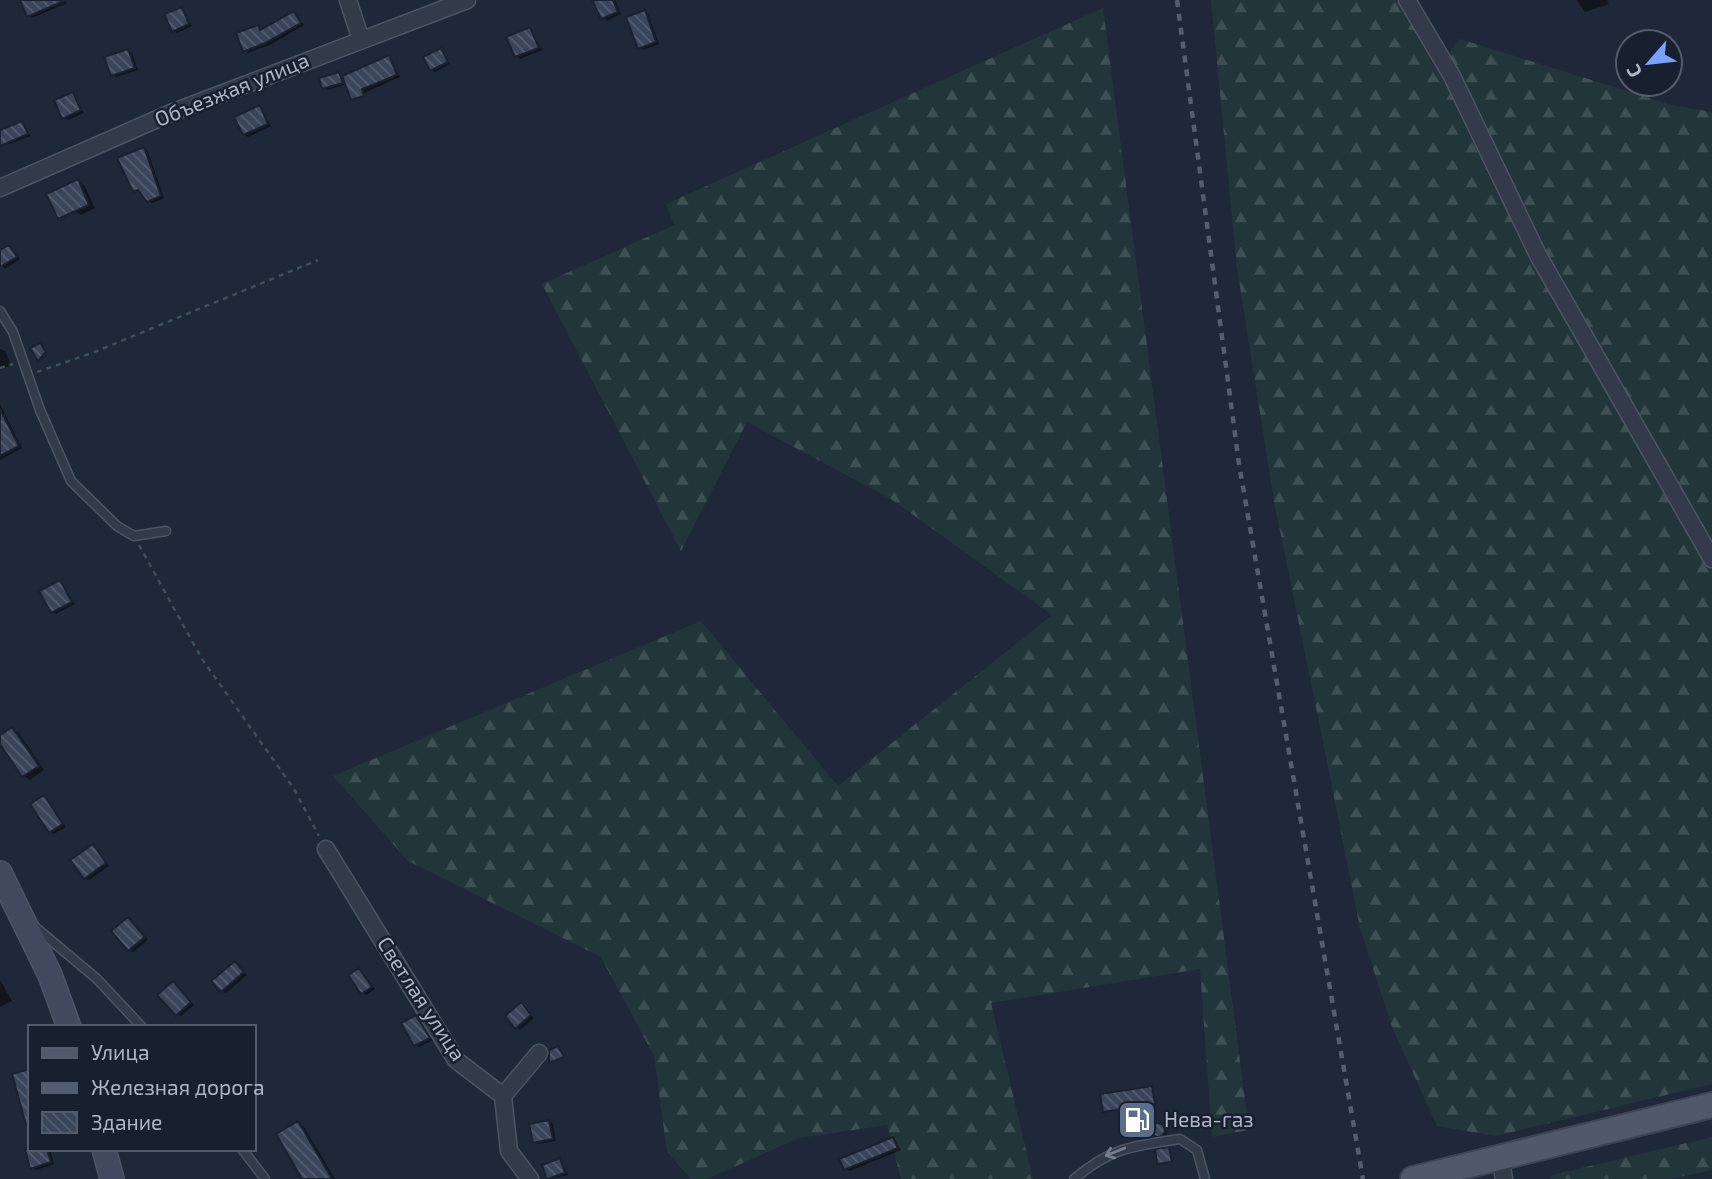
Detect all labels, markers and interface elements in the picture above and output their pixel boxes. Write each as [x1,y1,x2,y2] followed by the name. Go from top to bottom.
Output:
[1614,28,1684,98] north arrow
[151,46,313,132] street label: Объезжая улица
[1621,61,1646,82] text: С
[372,931,472,1065] street label: Светлая улица
[28,1025,256,1151] legend
[91,1039,150,1064] text: Улица
[91,1074,264,1099] text: Железная дорога
[1116,1099,1158,1141] fuel station icon: Нева-газ
[1164,1106,1254,1131] place label: Нева-газ
[91,1109,162,1134] text: Здание
[1104,1147,1126,1160] one-way arrow

